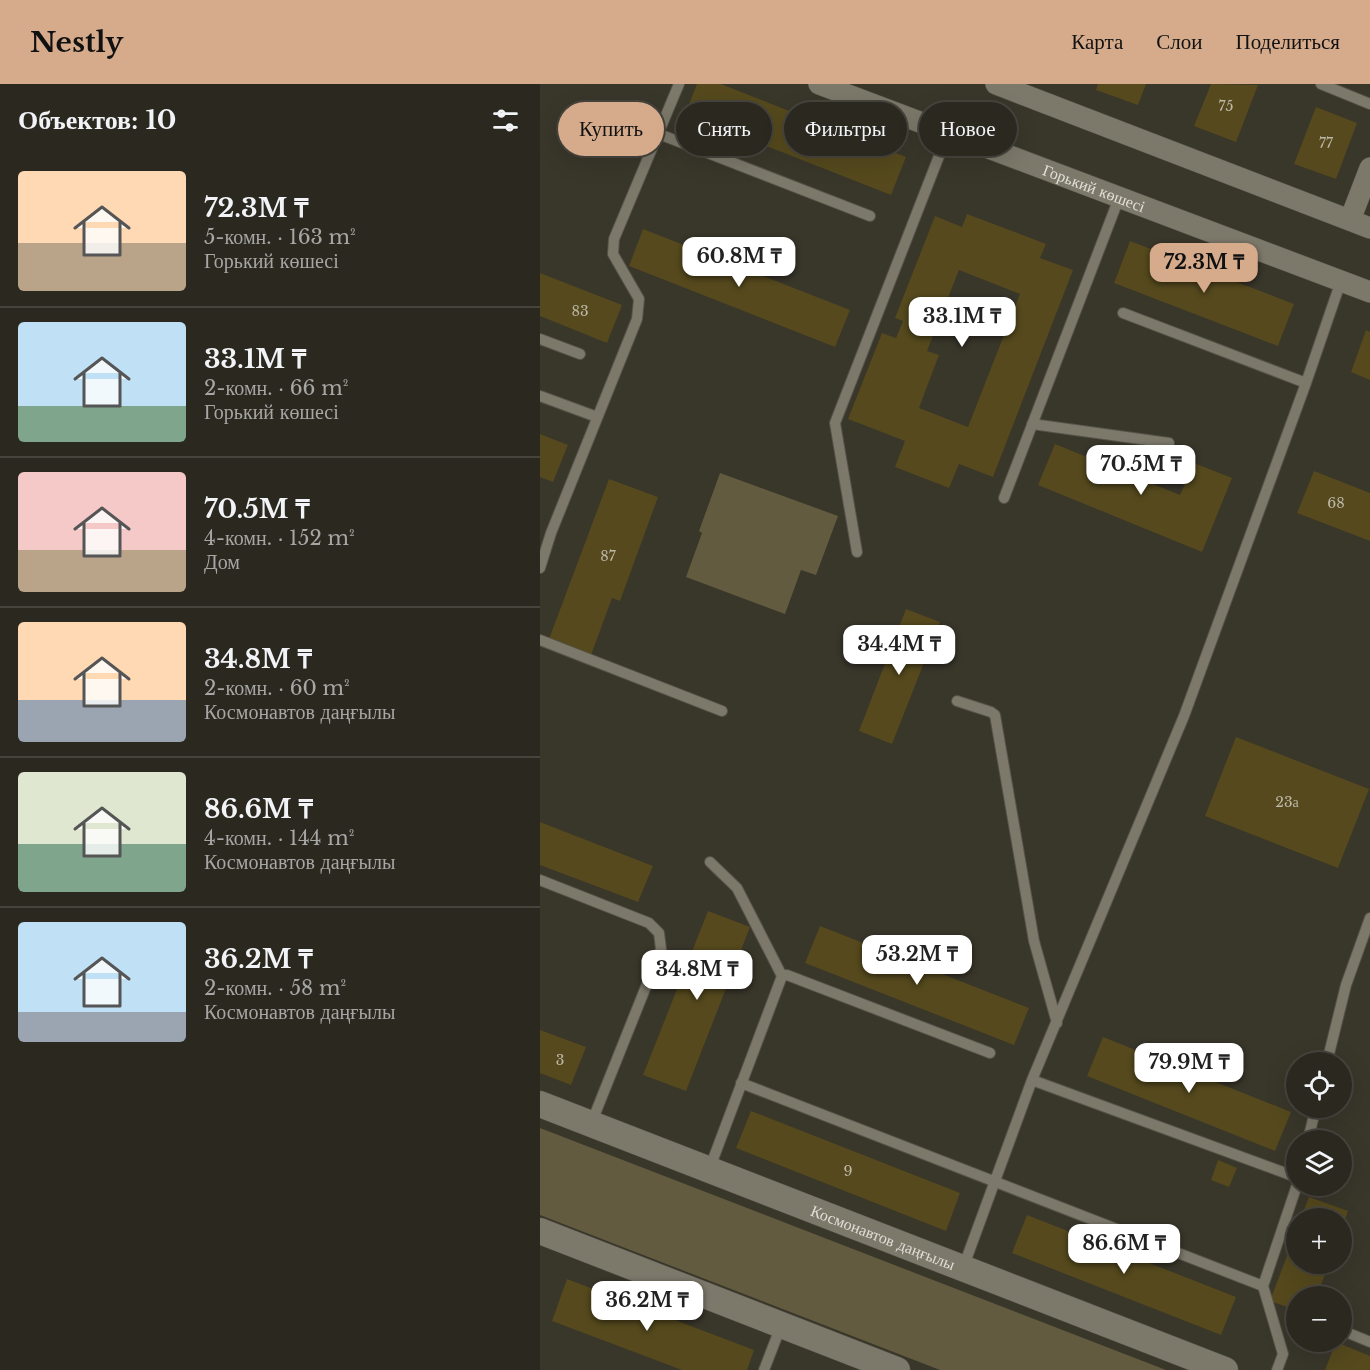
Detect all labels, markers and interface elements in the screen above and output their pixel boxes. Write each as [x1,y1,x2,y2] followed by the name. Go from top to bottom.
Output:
[30,25,123,60] text: Nestly
[1071,29,1123,55] text: Карта
[1156,29,1202,55] text: Слои
[1235,29,1340,55] text: Поделиться
[1219,97,1233,115] house number: 75
[558,102,664,156] chip: Купить
[676,102,772,156] chip: Снять
[784,102,907,156] chip: Фильтры
[919,102,1017,156] chip: Новое
[18,104,176,136] text: Объектов: 10
[489,104,522,137] icon: filters
[1319,134,1334,152] house number: 77
[1040,159,1149,216] street label: Горький көшесі
[204,192,309,224] text: 72.3M ₸
[66,195,138,267] icon: home
[204,225,356,249] text: 5-комн. · 163 m²
[684,237,794,288] pin: 60.8M ₸
[1149,243,1259,294] pin: 72.3M ₸
[696,244,782,268] text: 60.8M ₸
[204,249,339,273] text: Горький көшесі
[1164,250,1244,274] text: 72.3M ₸
[907,297,1017,348] pin: 33.1M ₸
[571,302,589,320] house number: 83
[923,304,1001,328] text: 33.1M ₸
[204,343,306,375] text: 33.1M ₸
[66,346,138,418] icon: home
[204,376,348,400] text: 2-комн. · 66 m²
[204,400,339,424] text: Горький көшесі
[1086,445,1196,496] pin: 70.5M ₸
[1100,452,1182,476] text: 70.5M ₸
[204,493,310,525] text: 70.5M ₸
[1327,494,1345,512] house number: 68
[66,496,138,568] icon: home
[204,526,355,550] text: 4-комн. · 152 m²
[600,547,617,565] house number: 87
[204,550,240,574] text: Дом
[844,625,954,676] pin: 34.4M ₸
[857,632,941,656] text: 34.4M ₸
[204,643,312,675] text: 34.8M ₸
[66,646,138,718] icon: home
[204,676,350,700] text: 2-комн. · 60 m²
[204,700,395,724] text: Космонавтов даңғылы
[204,793,313,825] text: 86.6M ₸
[1275,793,1300,811] house number: 23а
[66,796,138,868] icon: home
[204,826,354,850] text: 4-комн. · 144 m²
[204,850,395,874] text: Космонавтов даңғылы
[862,935,972,986] pin: 53.2M ₸
[876,942,958,966] text: 53.2M ₸
[204,943,313,975] text: 36.2M ₸
[66,946,138,1018] icon: home
[642,950,752,1001] pin: 34.8M ₸
[655,957,739,981] text: 34.8M ₸
[204,976,346,1000] text: 2-комн. · 58 m²
[204,1000,395,1024] text: Космонавтов даңғылы
[1134,1043,1244,1094] pin: 79.9M ₸
[1148,1050,1230,1074] text: 79.9M ₸
[556,1051,564,1069] house number: 3
[1286,1052,1352,1352] map controls
[1286,1052,1352,1118] button: locate
[1286,1130,1352,1196] button: layers
[843,1162,853,1180] house number: 9
[808,1200,958,1274] street label: Космонавтов даңғылы
[1286,1208,1352,1274] button: +
[1069,1224,1179,1275] pin: 86.6M ₸
[1082,1231,1166,1255] text: 86.6M ₸
[592,1281,702,1332] pin: 36.2M ₸
[1286,1286,1352,1352] button: −
[605,1288,689,1312] text: 36.2M ₸

